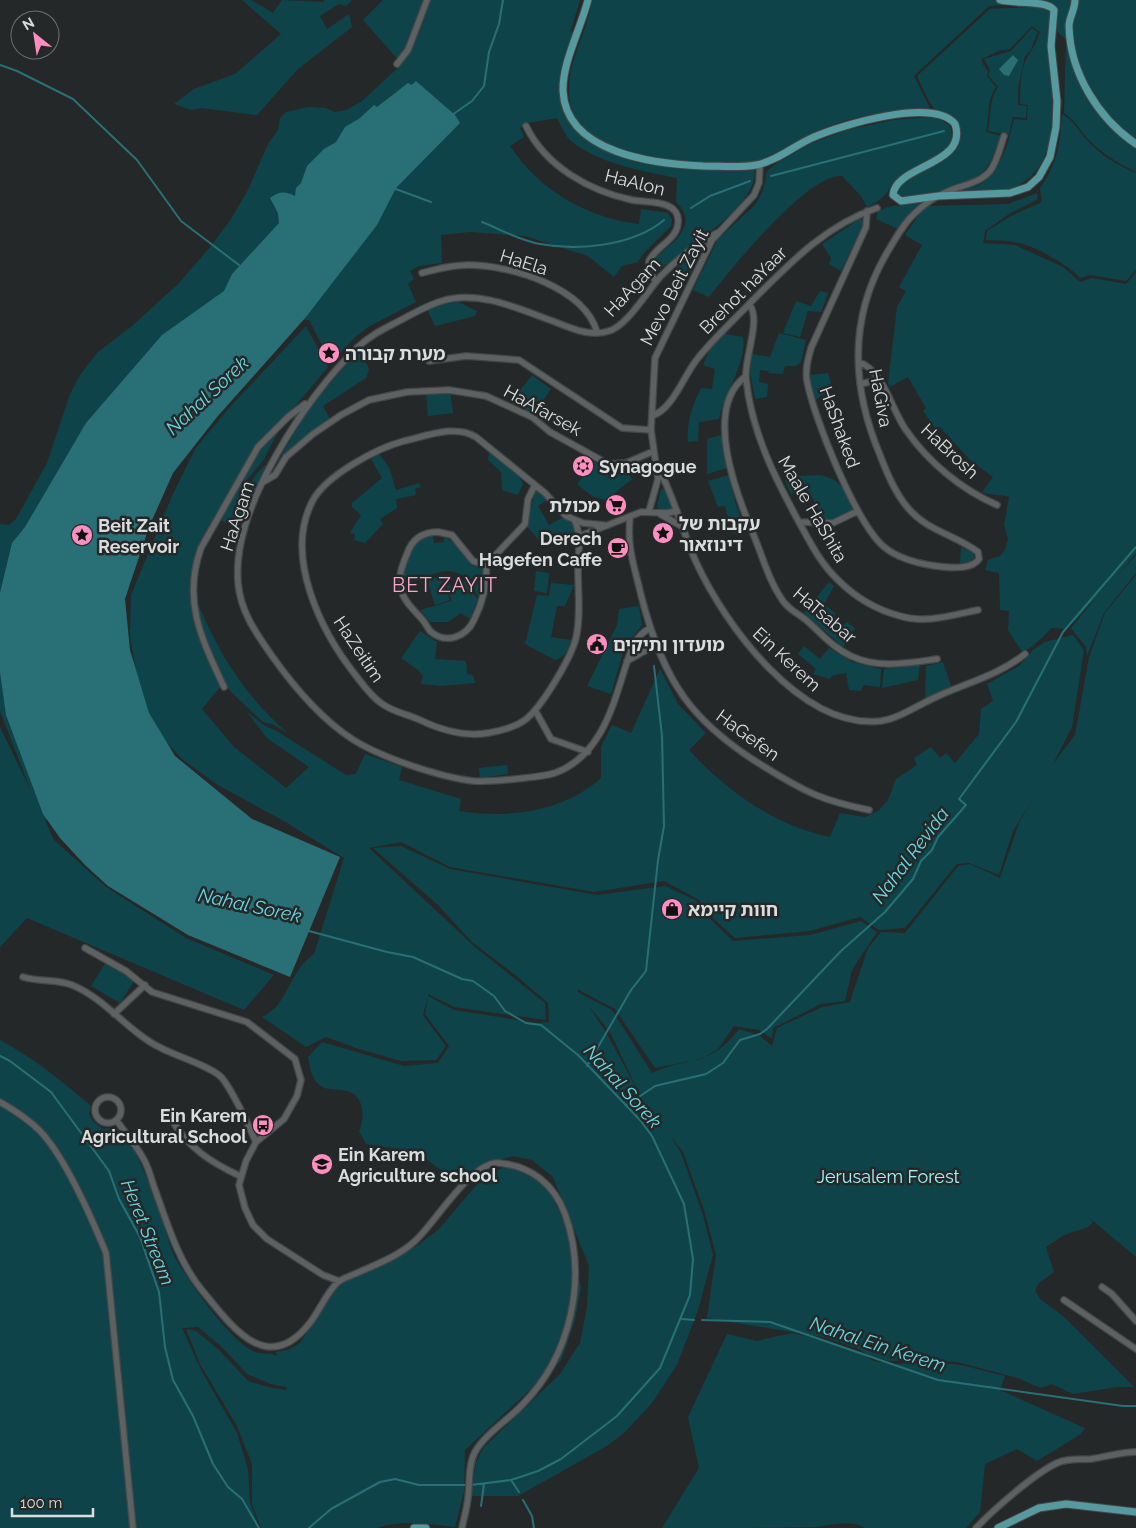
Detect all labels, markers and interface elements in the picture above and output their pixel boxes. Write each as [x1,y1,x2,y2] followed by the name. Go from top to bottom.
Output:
[10,10,60,60] north arrow
[20,14,37,33] text: N
[603,164,667,200] street label: HaAlon
[636,225,712,349] street label: Mevo Beit Zayit
[695,241,792,338] street label: Brehot haYaar
[498,245,550,279] street label: HaEla
[600,253,664,321] street label: HaAgam
[317,341,341,365] place icon: מערת קבורה
[345,343,446,364] place label: מערת קבורה
[161,351,253,439] water label: Nahal Sorek
[865,367,897,429] street label: HaGiva
[500,380,586,440] street label: HaAfarsek
[816,383,864,471] street label: HaShaked
[917,419,983,483] street label: HaBrosh
[774,452,852,566] street label: Maale HaShita
[571,454,595,478] synagogue icon: Synagogue
[599,456,697,477] place label: Synagogue
[216,478,258,554] street label: HaAgam
[604,493,628,517] supermarket icon: מכולת
[549,495,600,516] place label: מכולת
[679,513,760,555] place label: עקבות של דינוזאור
[98,515,179,557] place label: Beit Zait Reservoir
[651,521,675,545] place icon: עקבות של דינוזאור
[70,523,94,547] place icon: Beit Zait Reservoir
[479,528,602,570] place label: Derech Hagefen Caffe
[606,536,630,560] cafe icon: Derech Hagefen Caffe
[392,573,498,597] district label: BET ZAYIT
[789,583,861,648] street label: HaTsabar
[329,612,389,686] street label: HaZeitim
[749,622,825,696] street label: Ein Kerem
[585,632,609,656] public building icon: מועדון ותיקים
[613,634,725,655] place label: מועדון ותיקים
[712,705,784,765] street label: HaGefen
[867,803,953,907] water label: Nahal Revida
[196,883,304,927] water label: Nahal Sorek
[660,897,684,921] shop icon: חוות קיימא
[688,899,778,920] place label: חוות קיימא
[580,1040,666,1132] water label: Nahal Sorek
[81,1105,247,1147] place label: Ein Karem Agricultural School
[251,1113,275,1137] bus stop icon: Ein Karem Agricultural School
[338,1144,497,1186] place label: Ein Karem Agriculture school
[310,1152,334,1176] school or university icon: Ein Karem Agriculture school
[816,1166,960,1187] park label: Jerusalem Forest
[117,1176,179,1288] water label: Heret Stream
[807,1312,949,1376] water label: Nahal Ein Kerem
[12,1486,94,1518] scale bar
[20,1494,62,1512] text: 100 m

